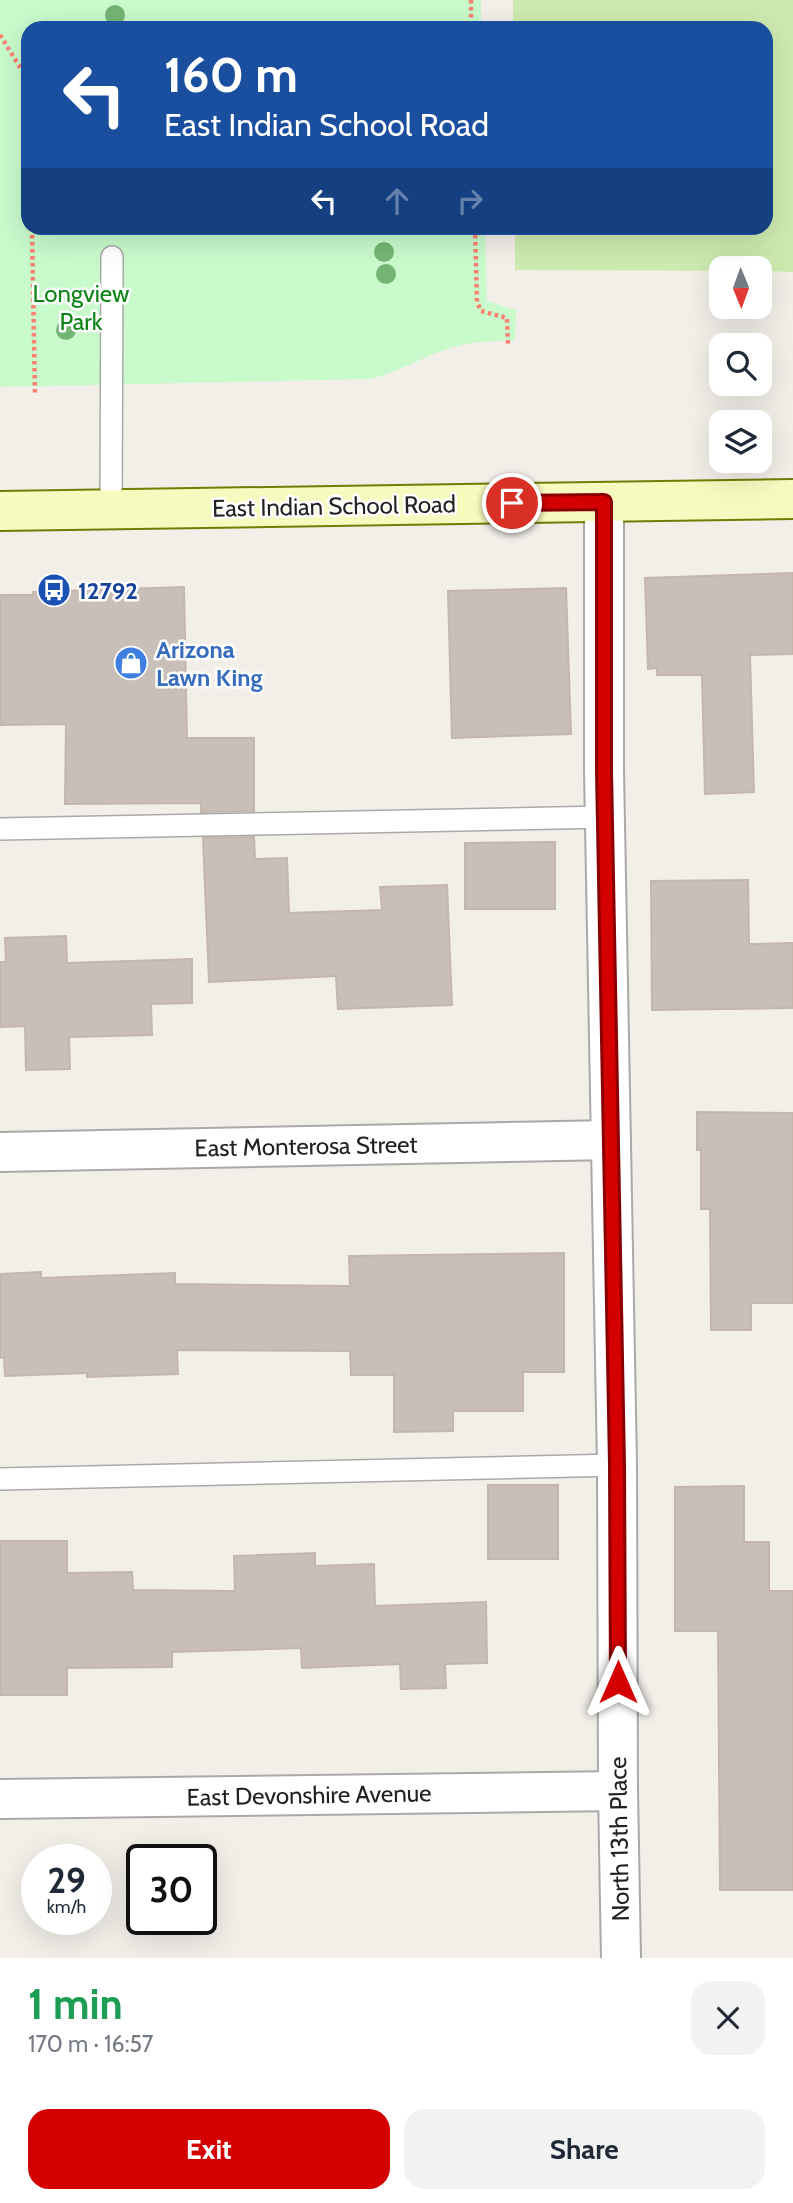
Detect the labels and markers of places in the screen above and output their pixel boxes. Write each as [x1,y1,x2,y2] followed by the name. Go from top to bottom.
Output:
[482,473,542,533] pin
[35,571,73,609] bus stop icon: 12792
[78,576,138,605] place label: 12792
[156,635,262,692] place label: Arizona Lawn King
[112,644,150,682] shop icon: Arizona Lawn King

